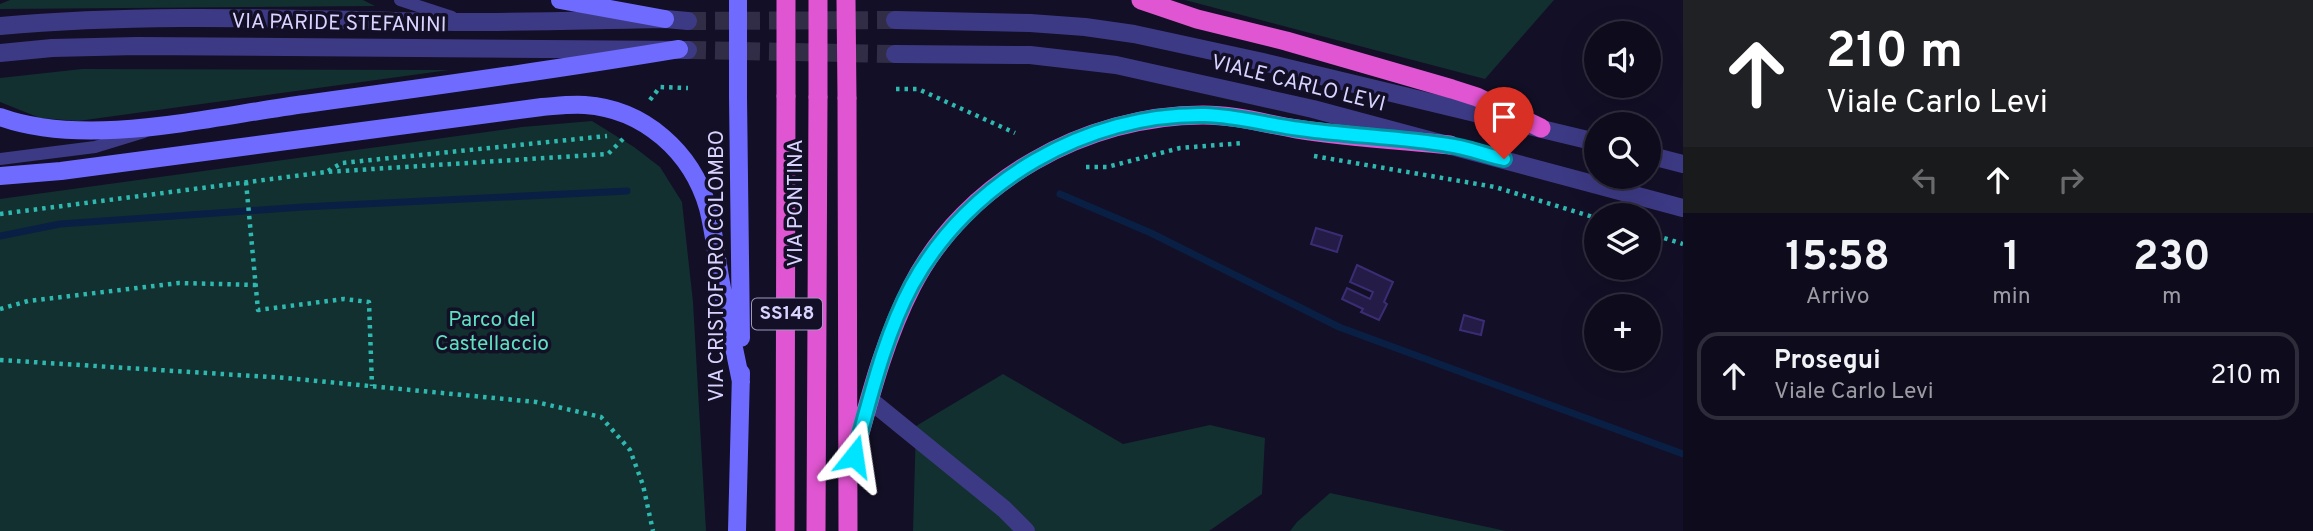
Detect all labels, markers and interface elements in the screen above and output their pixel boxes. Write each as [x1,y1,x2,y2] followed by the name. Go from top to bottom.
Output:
[231,9,447,39] street label: VIA PARIDE STEFANINI
[1584,21,1661,371] map controls
[1584,21,1661,98] button: sound
[1826,23,1963,85] text: 210 m
[1711,28,1802,119] icon: ahead
[1208,49,1388,119] street label: VIALE CARLO LEVI
[1826,84,2048,124] text: Viale Carlo Levi
[1474,87,1534,159] pin
[1485,98,1523,136] icon: arrive
[1584,112,1661,189] button: search
[704,130,731,402] street label: VIA CRISTOFORO COLOMBO
[783,139,810,267] street label: VIA PONTINA
[1906,161,1944,199] icon: left
[1979,161,2017,199] icon: ahead
[2052,161,2090,199] icon: right
[1584,203,1661,280] button: layers
[1785,232,1890,285] text: 15:58
[2003,232,2020,285] text: 1
[2133,232,2211,285] text: 230
[1806,283,1869,312] text: Arrivo
[1992,283,2031,312] text: min
[2162,283,2182,312] text: m
[1584,294,1661,371] button: +
[752,298,822,330] road number: SS148
[435,307,549,358] park label: Parco del Castellaccio
[1774,345,1881,378] text: Prosegui
[1715,357,1753,395] icon: ahead
[2211,360,2281,393] text: 210 m
[1774,378,1934,407] text: Viale Carlo Levi
[817,419,891,493] position arrow

